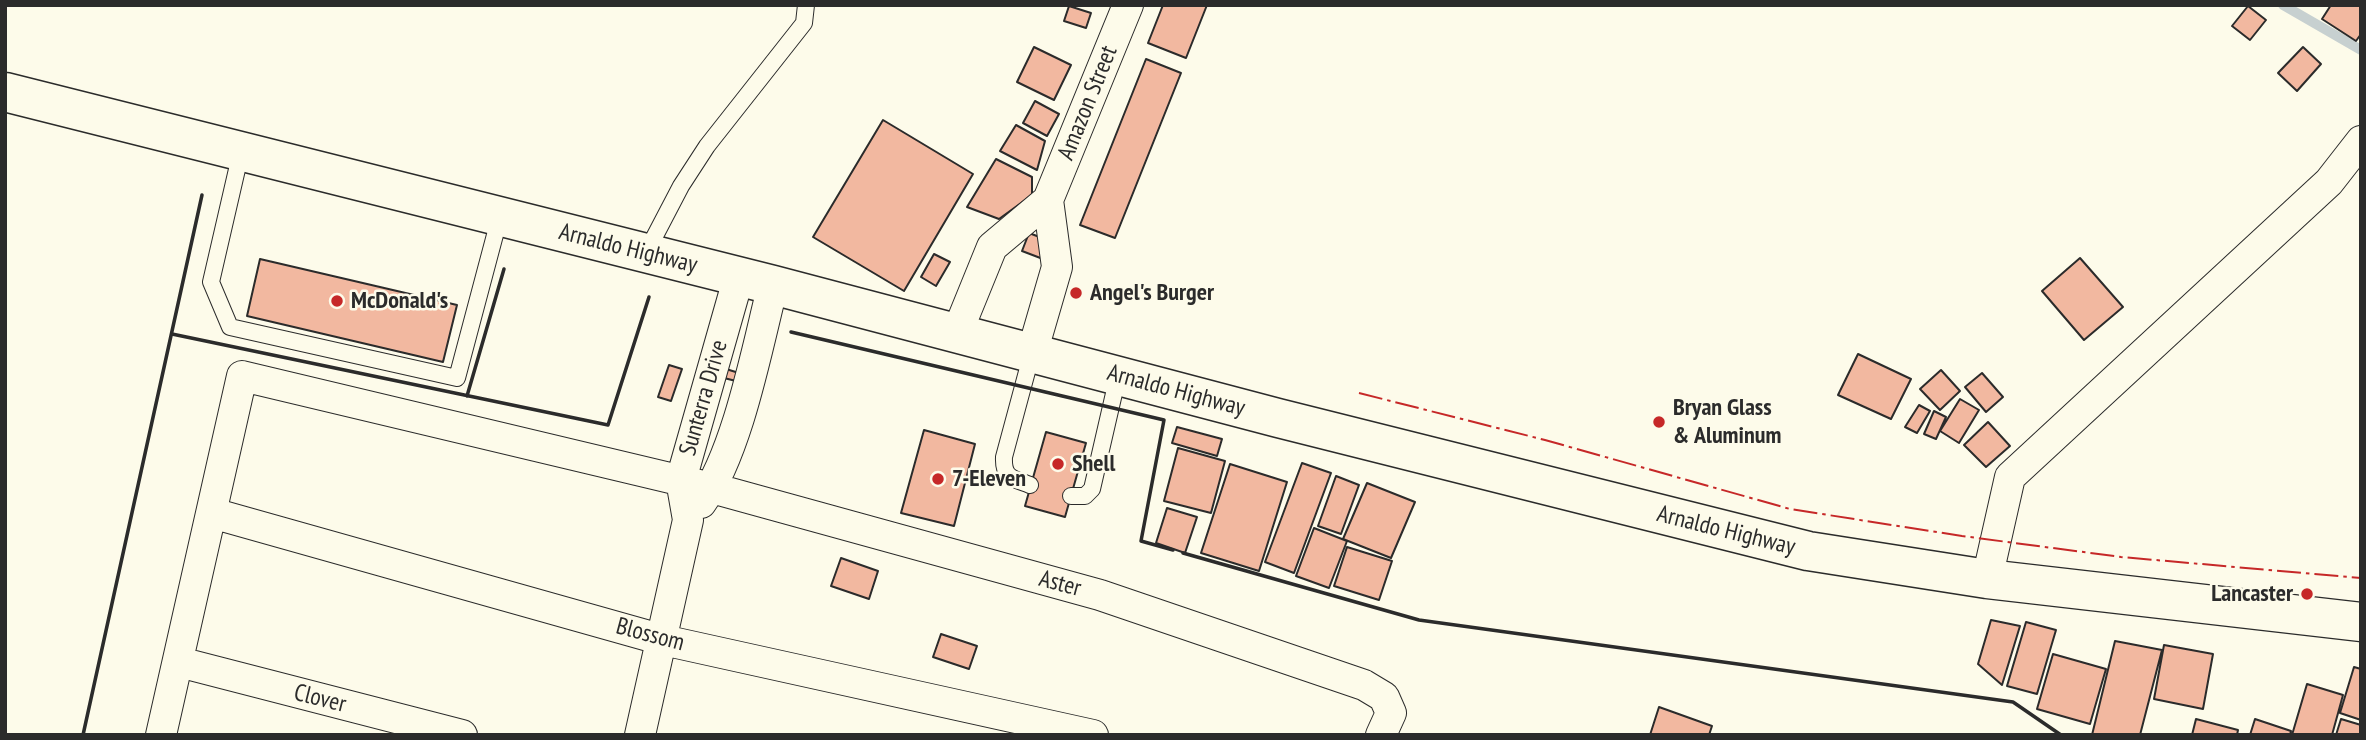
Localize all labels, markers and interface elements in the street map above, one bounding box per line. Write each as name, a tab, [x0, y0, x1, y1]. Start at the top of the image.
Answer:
street label: Amazon Street	[1052, 42, 1124, 164]
street label: Arnaldo Highway	[556, 218, 700, 280]
place label: Angel's Burger	[1090, 279, 1214, 307]
marker: Angel's Burger	[1068, 285, 1084, 301]
place label: McDonald's	[351, 287, 448, 315]
marker: McDonald's	[329, 293, 345, 309]
street label: Sunterra Drive	[674, 337, 734, 459]
street label: Arnaldo Highway	[1104, 359, 1248, 423]
place label: Bryan Glass & Aluminum	[1673, 394, 1781, 450]
marker: Bryan Glass & Aluminum	[1651, 414, 1667, 430]
place label: Shell	[1072, 450, 1115, 478]
marker: Shell	[1050, 456, 1066, 472]
place label: 7-Eleven	[952, 465, 1026, 493]
marker: 7-Eleven	[930, 471, 946, 487]
street label: Arnaldo Highway	[1654, 500, 1798, 562]
street label: Aster	[1036, 565, 1084, 603]
place label: Lancaster	[2211, 580, 2293, 608]
marker: Lancaster	[2299, 586, 2315, 602]
street label: Blossom	[613, 612, 687, 658]
street label: Clover	[291, 679, 349, 719]

